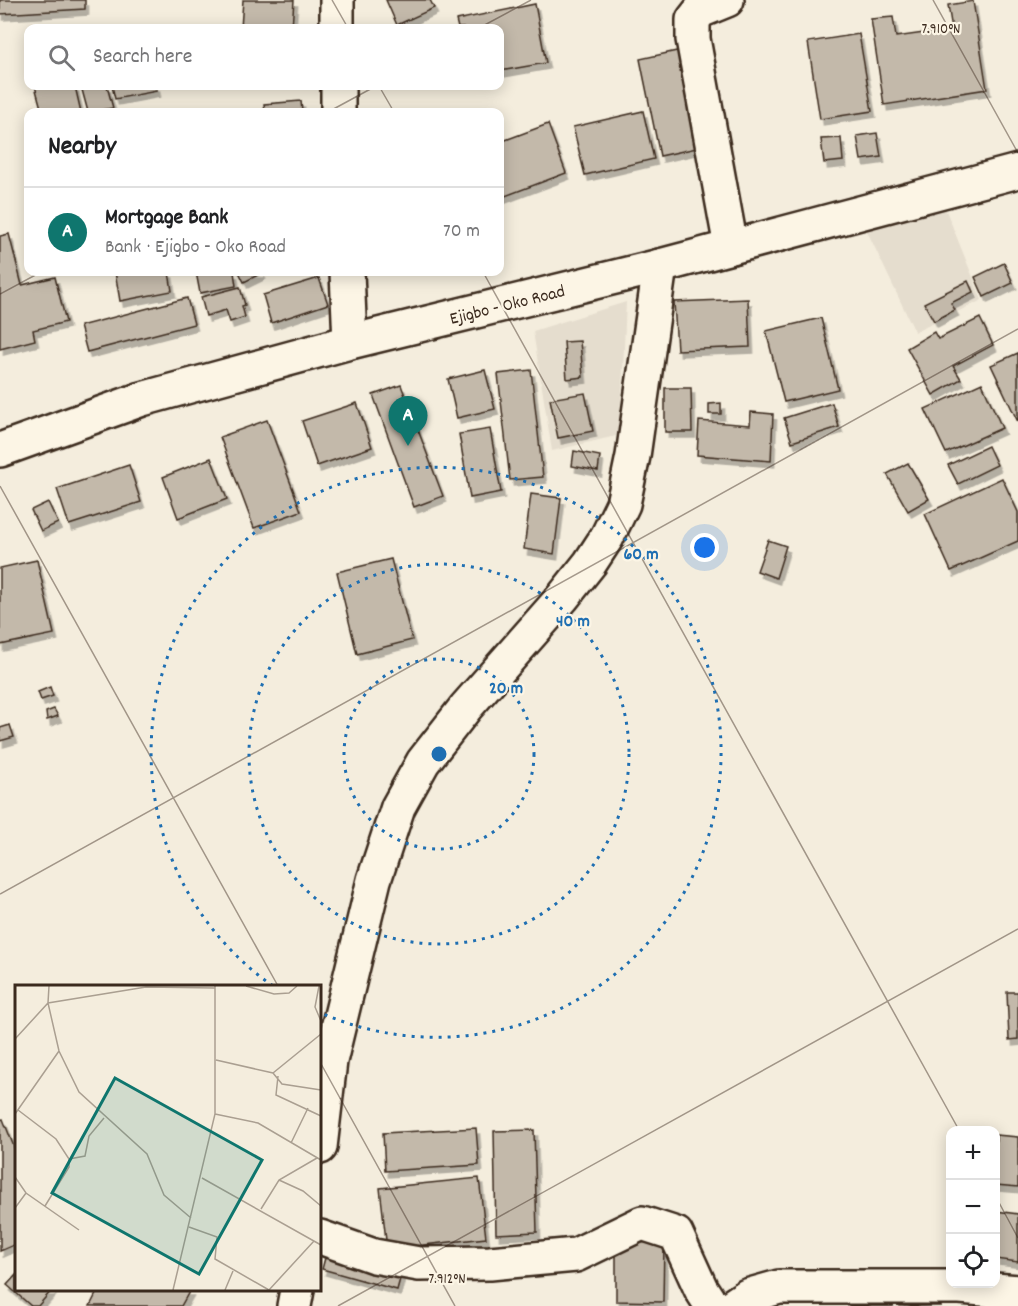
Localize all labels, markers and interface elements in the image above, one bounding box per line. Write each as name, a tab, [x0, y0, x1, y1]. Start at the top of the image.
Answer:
text: 7.910°N	[922, 19, 960, 41]
search box	[24, 24, 504, 90]
icon: search	[45, 41, 78, 74]
text: Search here	[93, 42, 192, 73]
text: Nearby	[48, 129, 116, 166]
text: Mortgage Bank	[105, 203, 228, 234]
text: A	[62, 218, 73, 246]
text: 70 m	[443, 218, 480, 246]
text: Bank · Ejigbo - Oko Road	[105, 234, 286, 262]
street label: Ejigbo - Oko Road	[447, 280, 568, 333]
pin: A	[388, 396, 428, 446]
your location	[690, 533, 719, 562]
text: 60 m	[623, 543, 659, 568]
text: 40 m	[556, 610, 590, 635]
text: 20 m	[489, 677, 523, 702]
centre of rings	[429, 744, 449, 764]
inset map	[15, 985, 321, 1291]
map controls	[946, 1126, 1000, 1288]
button: +	[946, 1126, 1000, 1180]
button: −	[946, 1180, 1000, 1234]
button: locate	[946, 1234, 1000, 1288]
text: 7.912°N	[428, 1269, 466, 1291]

